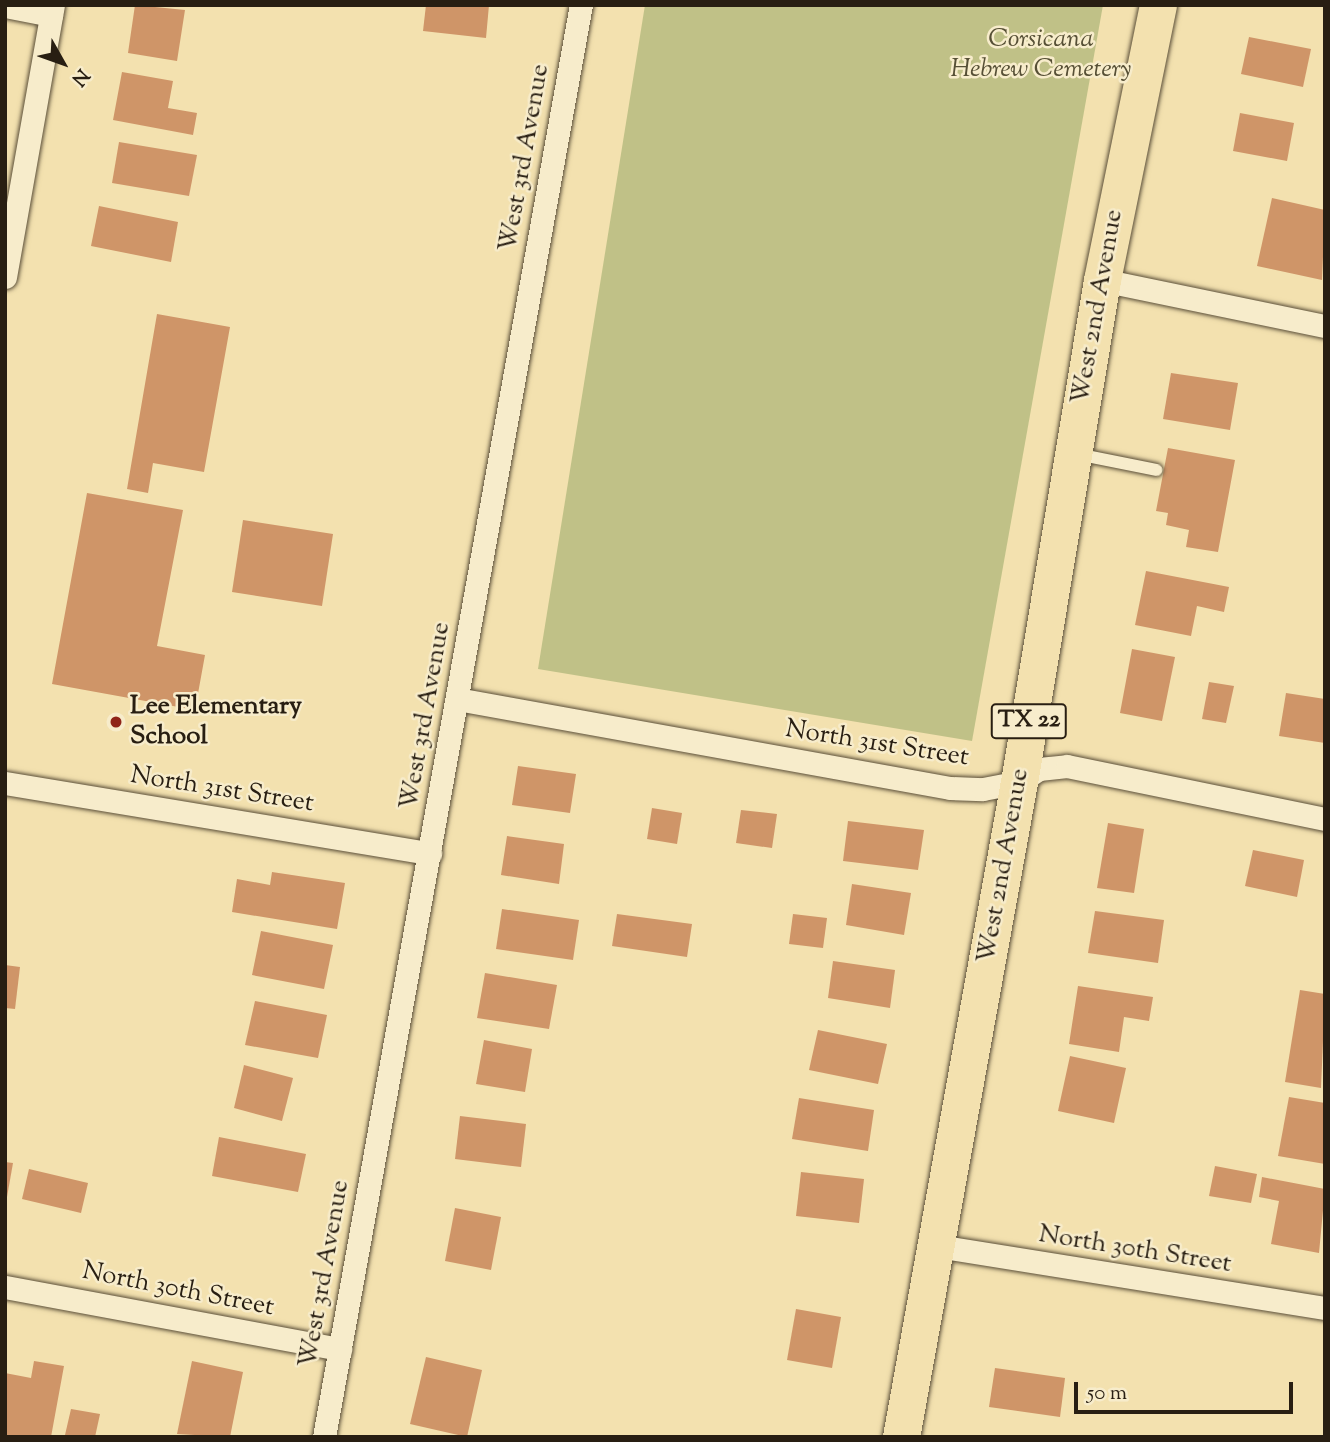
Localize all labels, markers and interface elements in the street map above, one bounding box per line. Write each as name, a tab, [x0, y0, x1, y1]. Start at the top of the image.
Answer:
park label: Corsicana Hebrew Cemetery	[951, 24, 1131, 86]
north arrow	[28, 28, 98, 98]
text: N	[64, 62, 95, 91]
street label: West 3rd Avenue	[493, 62, 557, 254]
street label: West 2nd Avenue	[1065, 207, 1131, 407]
street label: West 3rd Avenue	[394, 620, 458, 812]
place label: Lee Elementary School	[130, 691, 302, 752]
road number: TX 22	[990, 700, 1068, 742]
marker: Lee Elementary School	[108, 714, 124, 730]
street label: North 31st Street	[783, 714, 971, 774]
street label: North 31st Street	[128, 760, 316, 820]
street label: West 2nd Avenue	[971, 766, 1037, 966]
street label: West 3rd Avenue	[293, 1178, 357, 1370]
street label: North 30th Street	[1036, 1219, 1234, 1281]
street label: North 30th Street	[79, 1256, 277, 1324]
scale bar	[1078, 1368, 1297, 1412]
text: 50 m	[1087, 1379, 1127, 1409]

